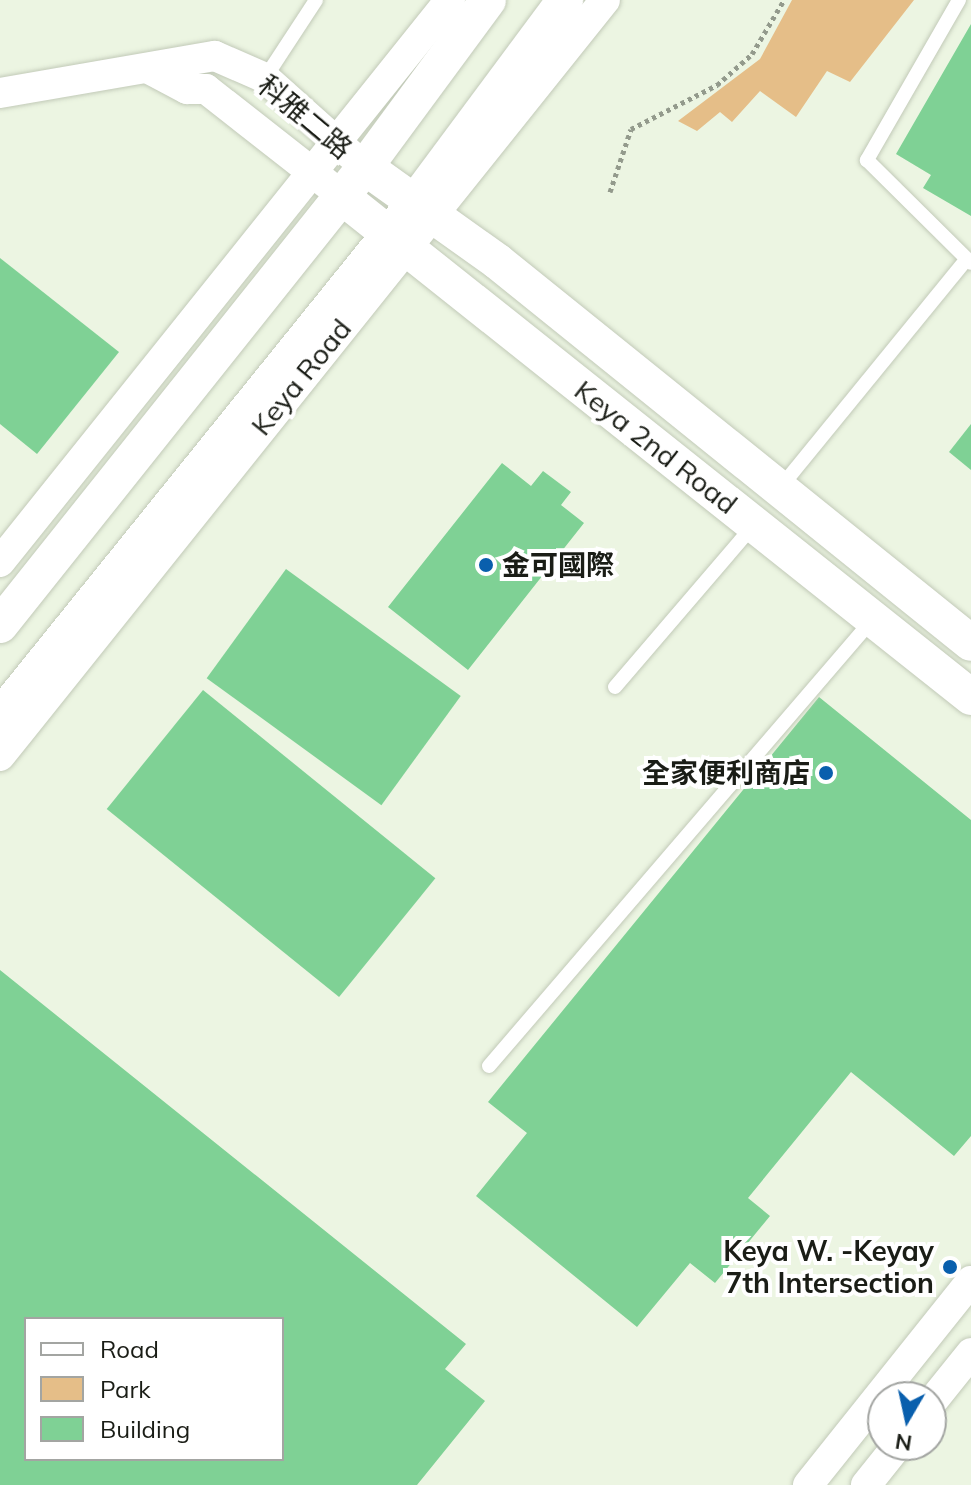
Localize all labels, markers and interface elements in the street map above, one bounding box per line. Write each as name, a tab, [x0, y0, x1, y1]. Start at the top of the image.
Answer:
street label: 科雅二路	[251, 68, 359, 166]
street label: Keya Road	[244, 312, 358, 442]
street label: Keya 2nd Road	[568, 373, 744, 521]
place label: 金可國際	[502, 548, 614, 582]
marker: 金可國際	[477, 556, 495, 574]
place label: 全家便利商店	[642, 756, 810, 790]
marker: 全家便利商店	[817, 764, 835, 782]
place label: Keya W. -Keyay 7th Intersection	[723, 1234, 934, 1300]
marker: Keya W. -Keyay 7th Intersection	[941, 1258, 959, 1276]
legend	[24, 1317, 284, 1461]
text: Road	[100, 1334, 159, 1364]
text: Park	[100, 1374, 151, 1404]
north arrow	[867, 1381, 947, 1461]
text: Building	[100, 1414, 190, 1444]
text: N	[893, 1428, 914, 1458]

